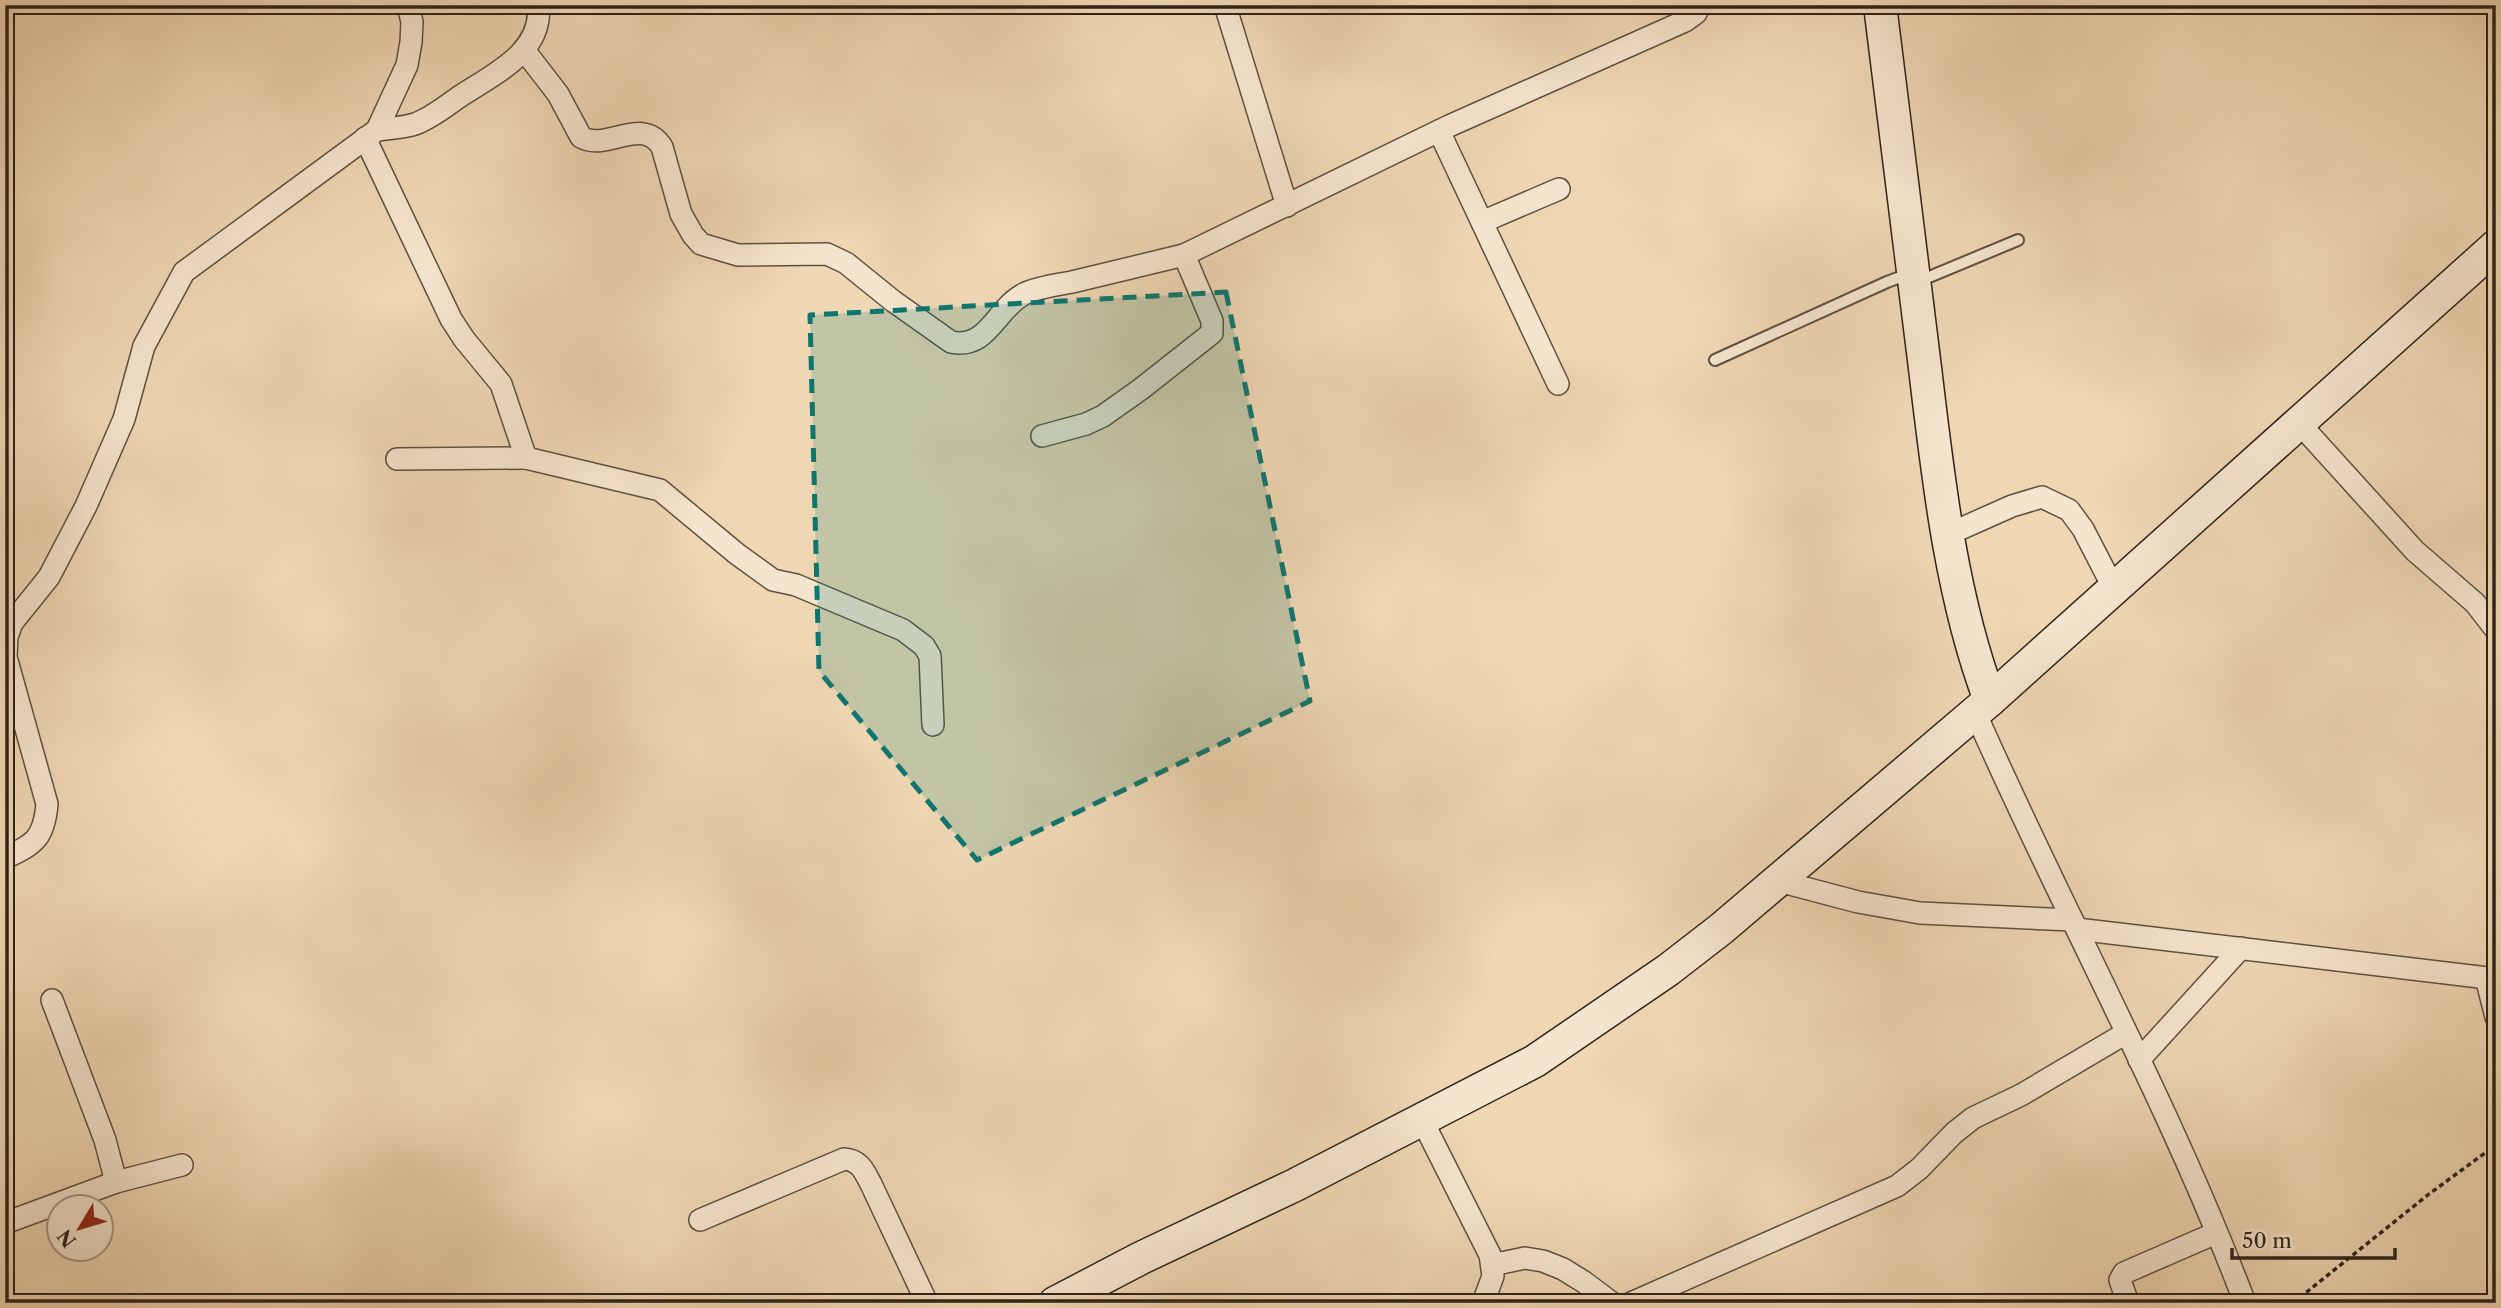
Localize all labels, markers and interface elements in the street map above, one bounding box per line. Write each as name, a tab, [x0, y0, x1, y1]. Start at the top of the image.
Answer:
north arrow	[46, 1192, 116, 1262]
scale bar	[2232, 1217, 2394, 1261]
text: N	[53, 1225, 81, 1252]
text: 50 m	[2242, 1228, 2292, 1253]

